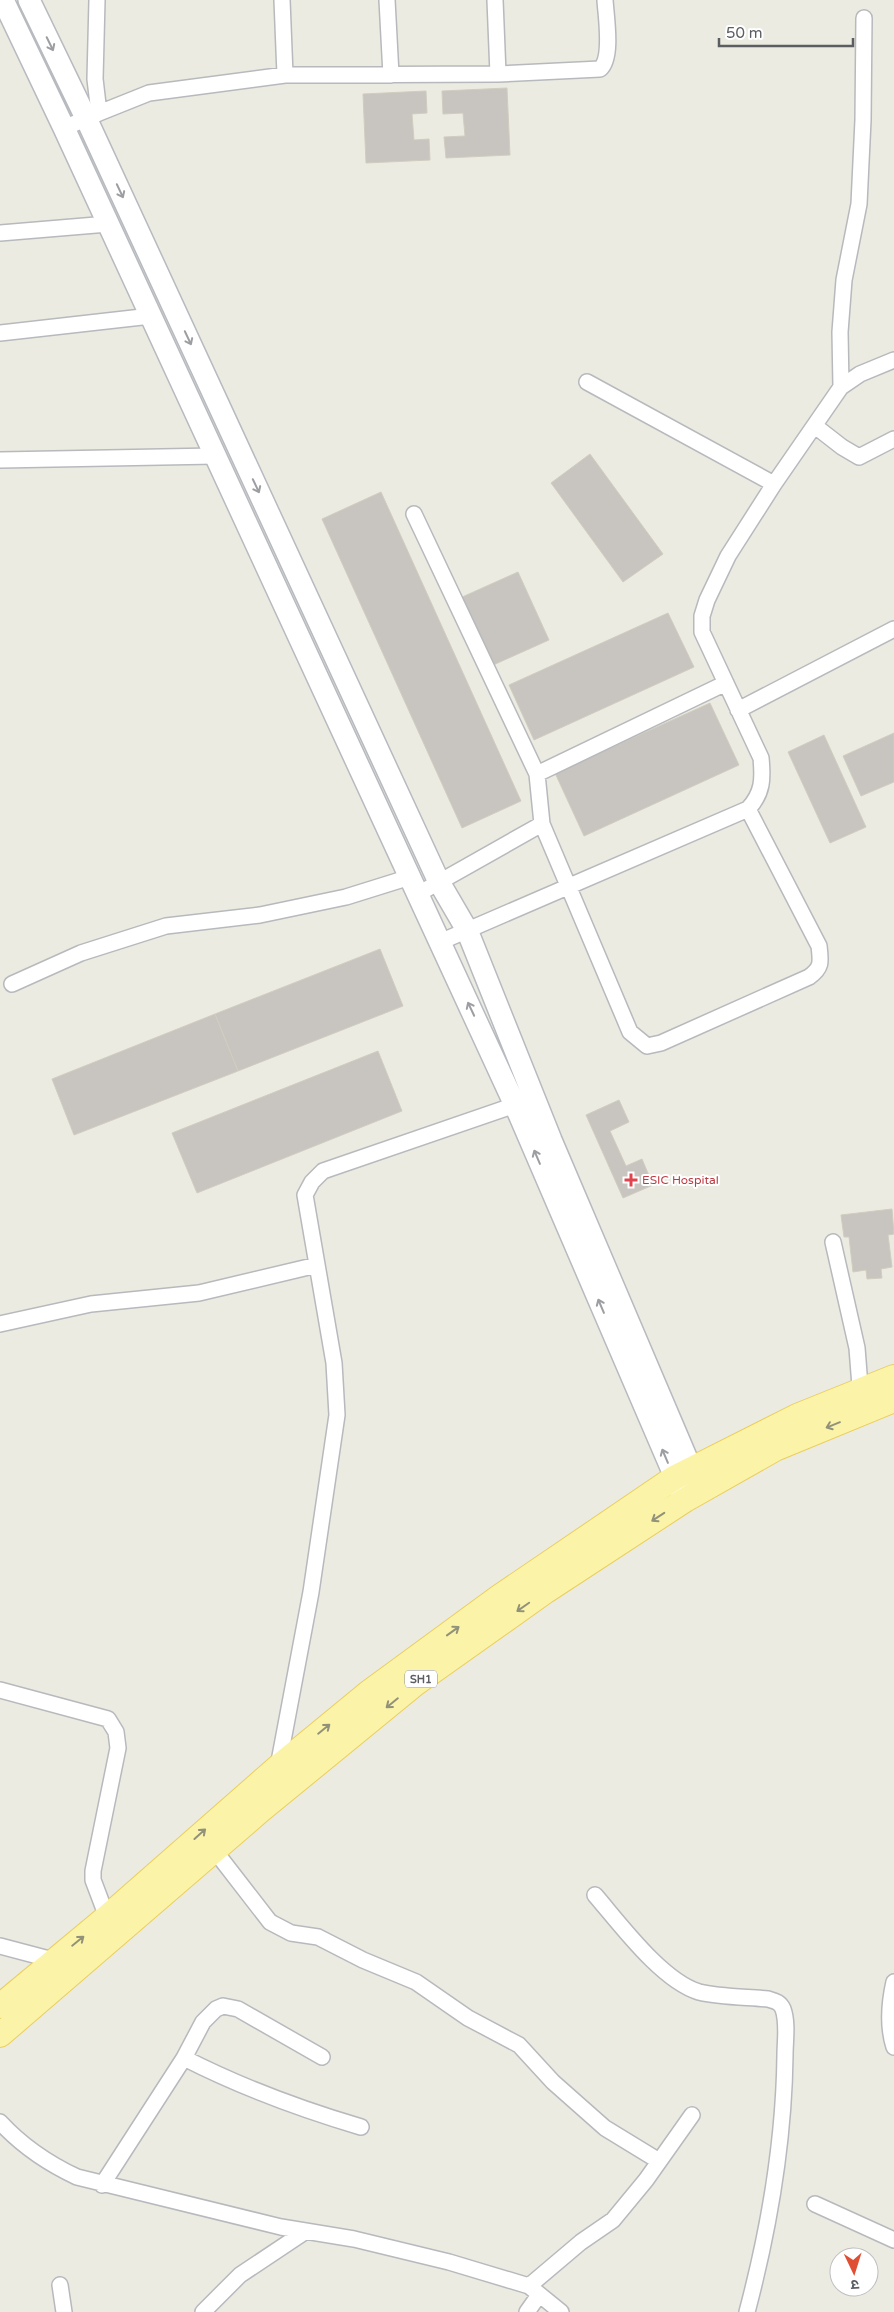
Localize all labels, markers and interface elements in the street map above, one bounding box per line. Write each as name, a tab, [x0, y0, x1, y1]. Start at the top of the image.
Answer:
scale bar	[719, 15, 853, 47]
text: 50 m	[726, 24, 763, 42]
one-way arrow	[46, 36, 56, 51]
one-way arrow	[115, 183, 125, 198]
one-way arrow	[183, 331, 193, 346]
one-way arrow	[251, 478, 261, 493]
one-way arrow	[465, 1002, 475, 1017]
one-way arrow	[532, 1150, 542, 1165]
marker: ESIC Hospital	[624, 1173, 638, 1187]
place label: ESIC Hospital	[642, 1173, 719, 1187]
one-way arrow	[595, 1299, 605, 1314]
one-way arrow	[826, 1421, 841, 1431]
one-way arrow	[659, 1449, 669, 1464]
one-way arrow	[652, 1513, 666, 1523]
one-way arrow	[516, 1602, 530, 1612]
one-way arrow	[446, 1626, 460, 1636]
road number: SH1	[405, 1670, 437, 1688]
one-way arrow	[385, 1697, 398, 1708]
one-way arrow	[317, 1724, 330, 1735]
one-way arrow	[193, 1828, 206, 1840]
one-way arrow	[71, 1936, 84, 1947]
north arrow	[829, 2247, 879, 2297]
text: उ	[849, 2276, 860, 2293]

